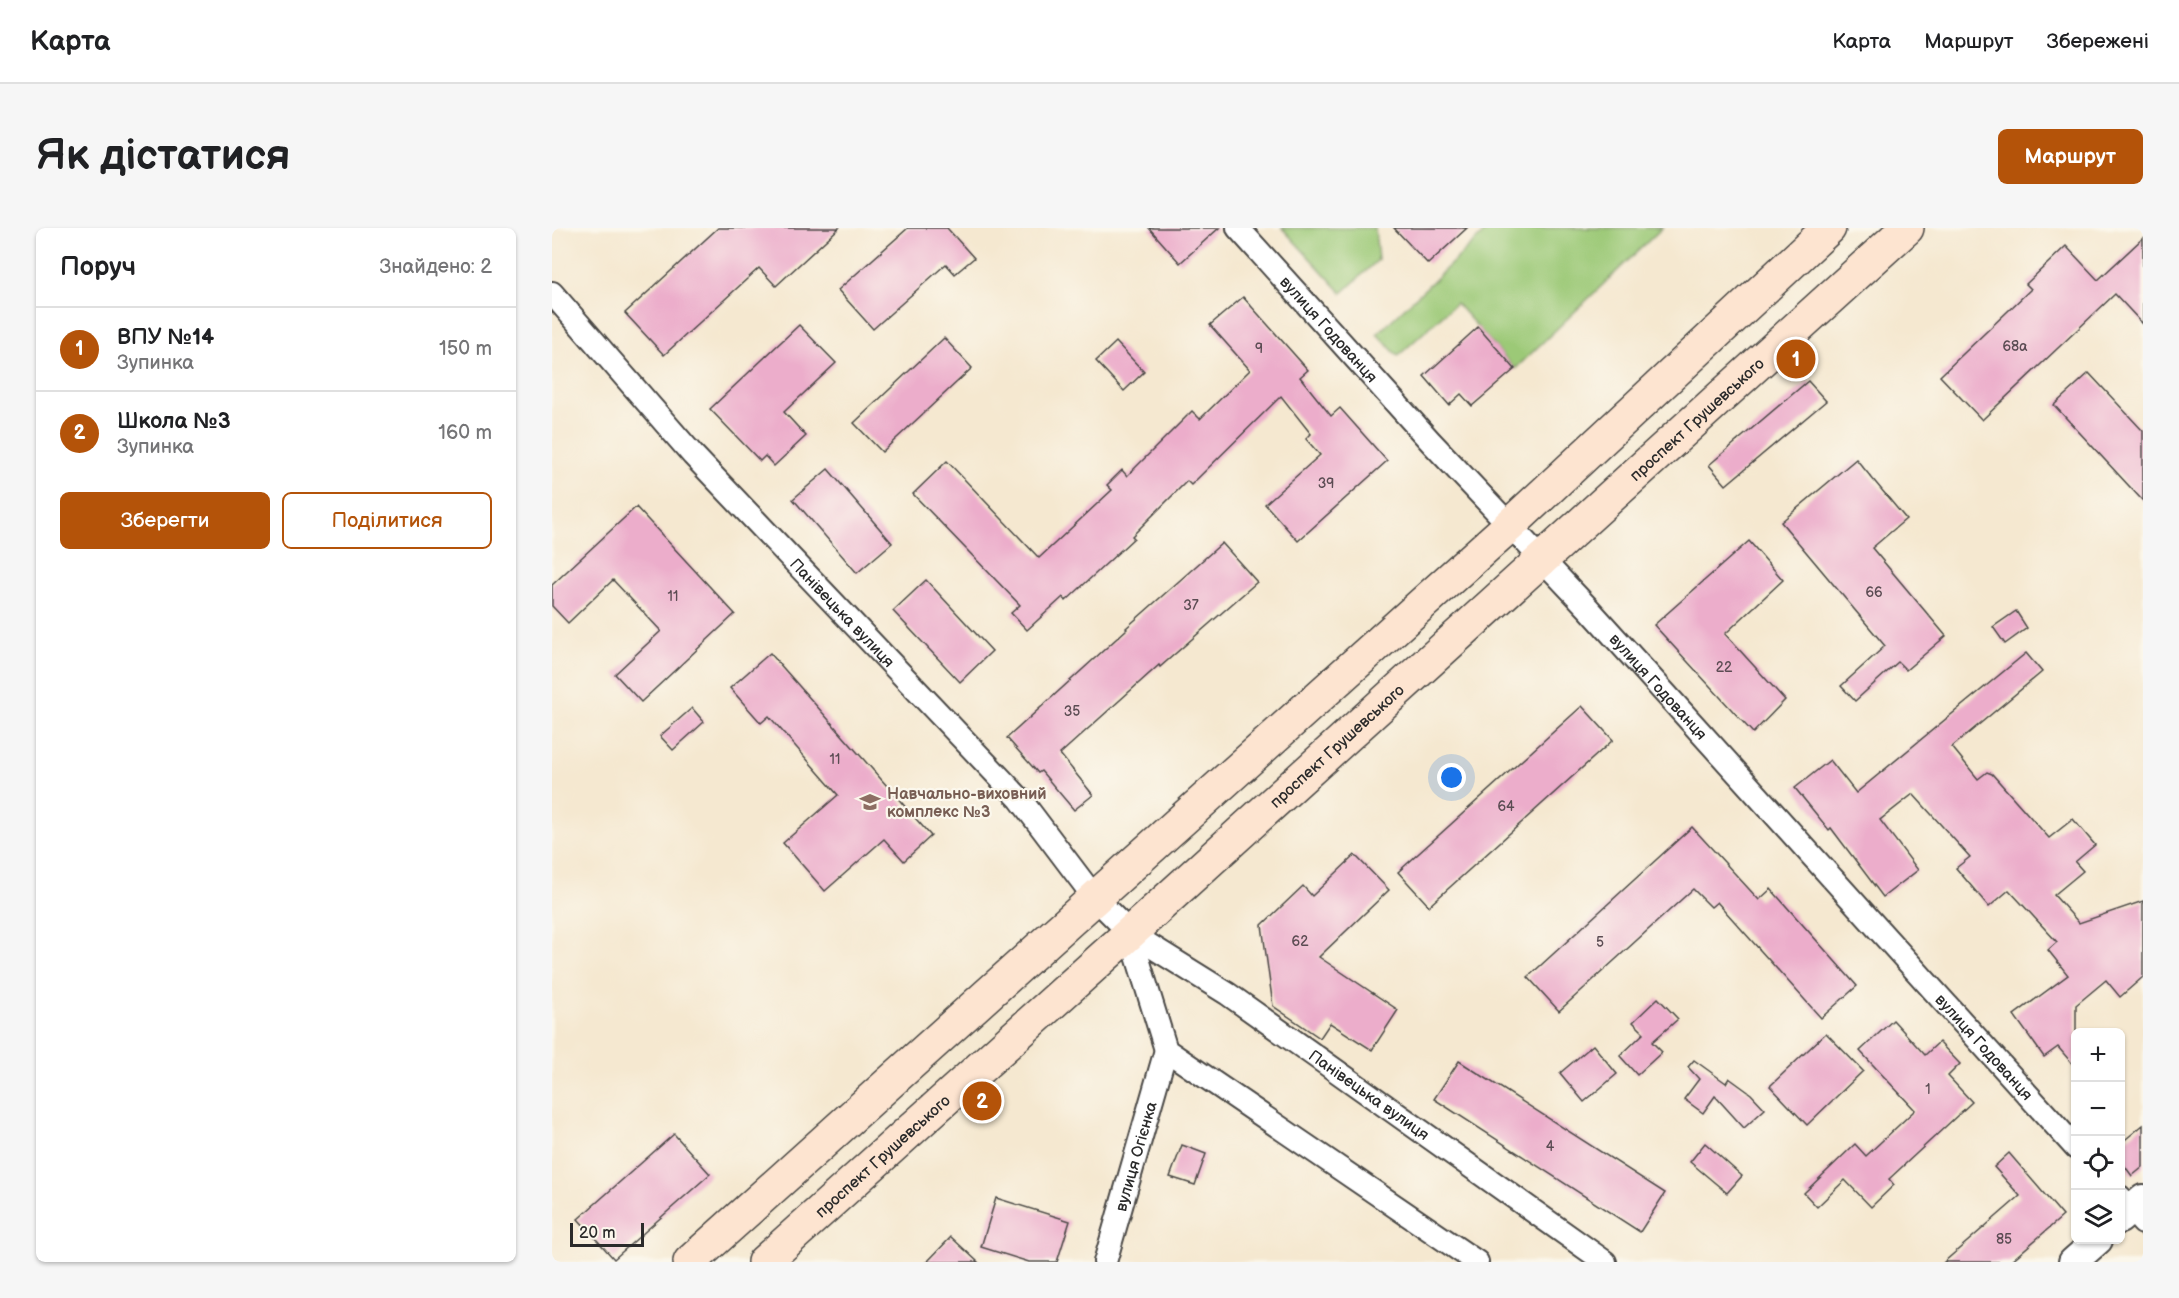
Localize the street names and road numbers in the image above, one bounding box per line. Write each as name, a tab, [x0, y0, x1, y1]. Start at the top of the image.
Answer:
street label: вулиця Годованця	[1275, 273, 1381, 387]
street label: проспект Грушевського	[1626, 354, 1768, 486]
street label: Панівецька вулиця	[785, 555, 898, 672]
street label: вулиця Годованця	[1605, 630, 1710, 744]
street label: проспект Грушевського	[1267, 681, 1409, 812]
street label: вулиця Годованця	[1931, 991, 2036, 1105]
street label: Панівецька вулиця	[1305, 1046, 1432, 1145]
street label: проспект Грушевського	[812, 1091, 954, 1222]
street label: вулиця Огієнка	[1112, 1099, 1162, 1214]

